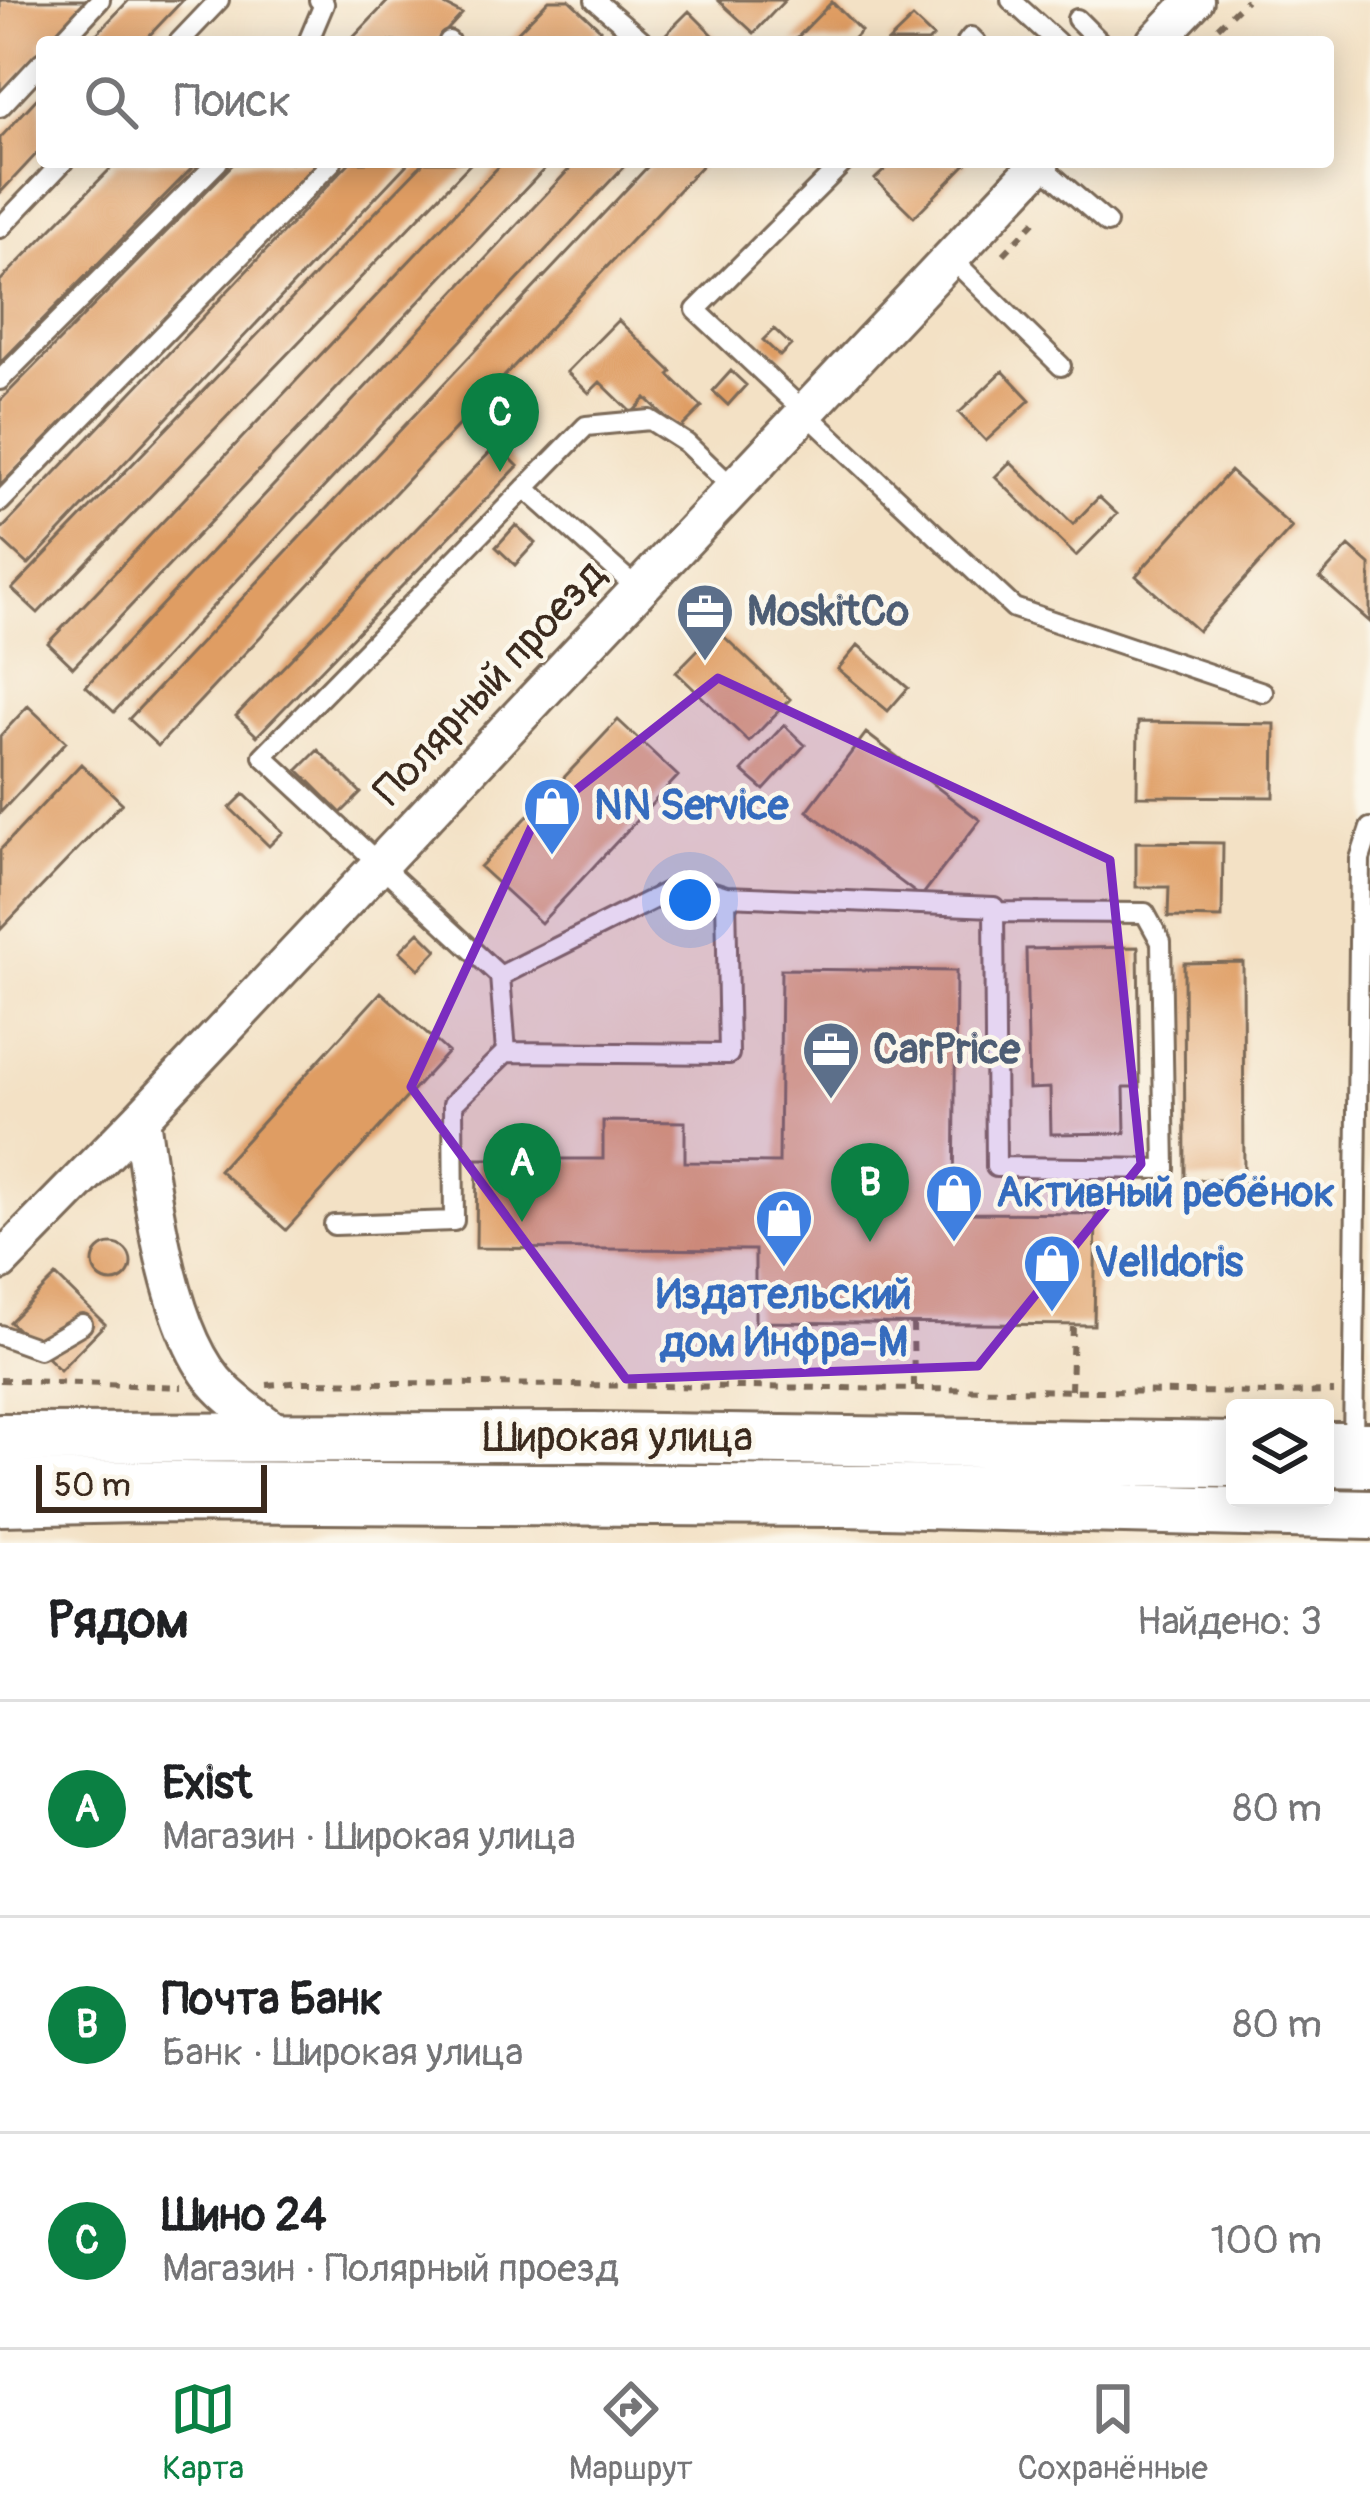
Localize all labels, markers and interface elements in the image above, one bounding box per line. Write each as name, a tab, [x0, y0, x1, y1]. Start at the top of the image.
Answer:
search box	[36, 36, 1334, 168]
icon: search	[78, 69, 144, 135]
text: Поиск	[174, 74, 291, 130]
pin: C	[461, 373, 539, 472]
street label: Полярный проезд	[363, 550, 617, 816]
office icon: MoskitCo	[674, 581, 736, 663]
place label: MoskitCo	[747, 586, 909, 638]
shop icon: NN Service	[521, 775, 583, 857]
place label: NN Service	[594, 780, 790, 832]
your location	[660, 870, 720, 930]
office icon: CarPrice	[800, 1019, 862, 1101]
place label: CarPrice	[873, 1024, 1022, 1076]
pin: A	[483, 1123, 561, 1222]
pin: B	[831, 1143, 909, 1242]
shop icon: Активный ребёнок	[923, 1162, 985, 1244]
place label: Активный ребёнок	[996, 1167, 1335, 1219]
shop icon: Издательский дом Инфра-М	[753, 1187, 815, 1269]
shop icon: Velldoris	[1021, 1232, 1083, 1314]
place label: Velldoris	[1094, 1237, 1244, 1289]
place label: Издательский дом Инфра-М	[656, 1269, 912, 1369]
map controls	[1226, 1399, 1334, 1507]
button: layers	[1226, 1399, 1334, 1507]
street label: Широкая улица	[483, 1412, 753, 1464]
scale bar	[36, 1459, 267, 1512]
text: 50 m	[54, 1465, 131, 1506]
text: Рядом	[48, 1589, 189, 1653]
text: Найдено: 3	[1137, 1597, 1322, 1646]
text: Exist	[162, 1756, 252, 1812]
text: A	[74, 1784, 100, 1833]
text: 80 m	[1233, 1784, 1322, 1833]
text: Магазин · Широкая улица	[162, 1812, 576, 1861]
text: Почта Банк	[162, 1972, 383, 2028]
text: B	[76, 2000, 98, 2049]
text: 80 m	[1233, 2000, 1322, 2049]
text: Банк · Широкая улица	[162, 2028, 523, 2077]
text: Шино 24	[162, 2188, 326, 2244]
text: C	[75, 2216, 99, 2265]
text: 100 m	[1210, 2216, 1322, 2265]
text: Магазин · Полярный проезд	[162, 2244, 619, 2293]
tab: Карта	[162, 2376, 244, 2489]
tab: Маршрут	[569, 2376, 693, 2489]
tab: Сохранённые	[1017, 2376, 1208, 2489]

